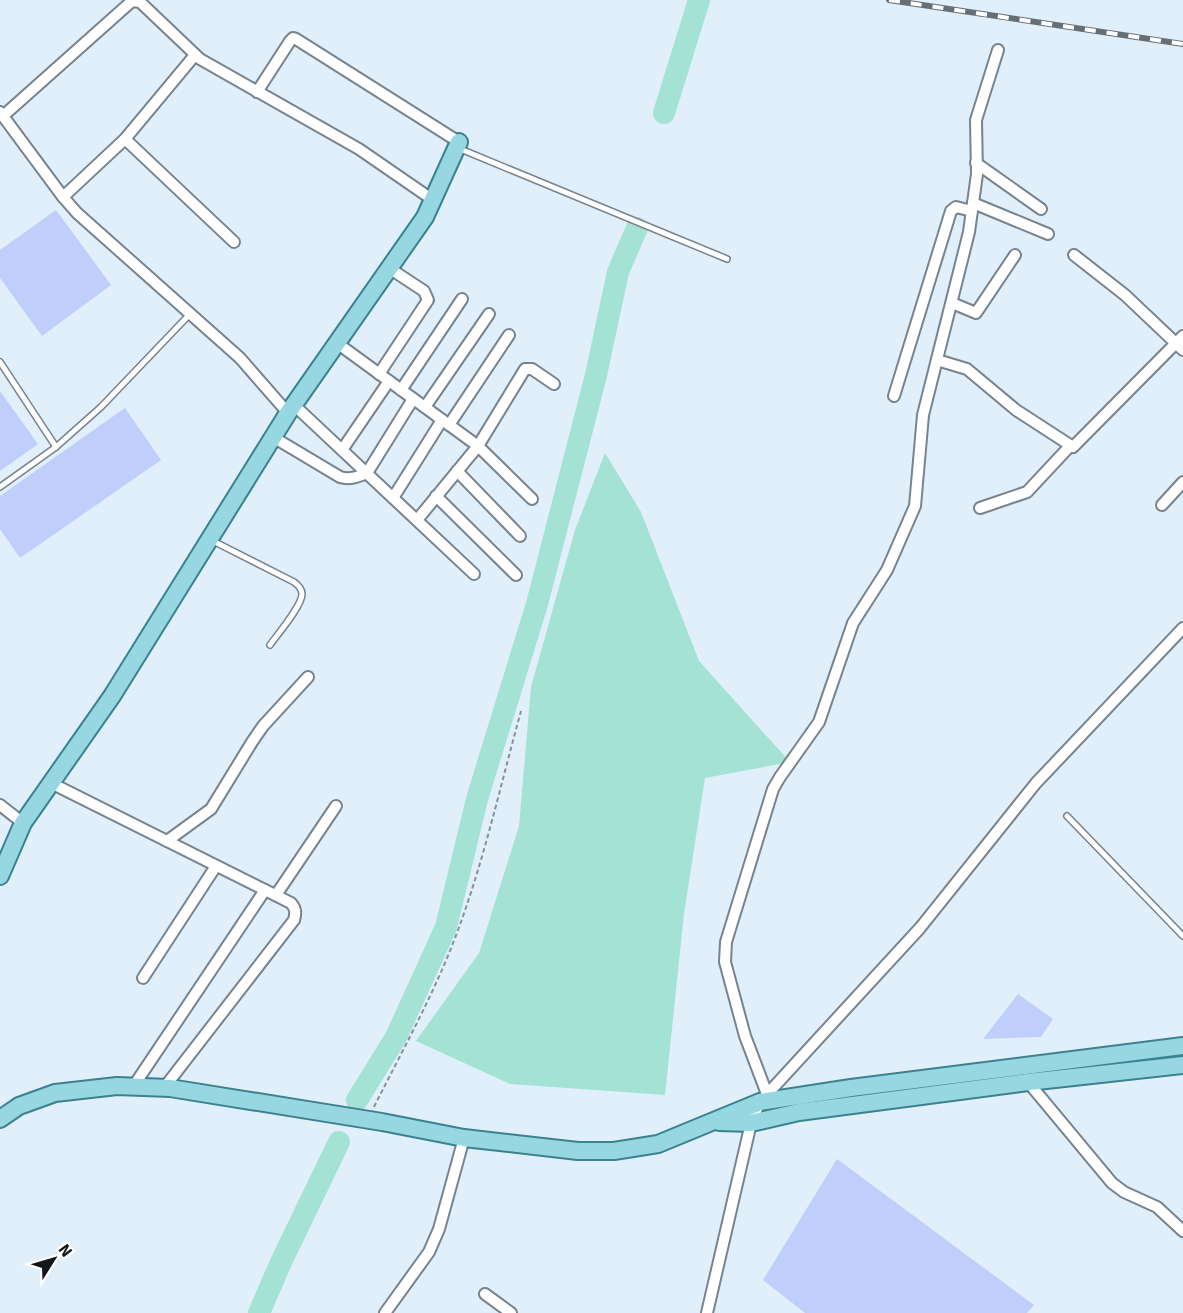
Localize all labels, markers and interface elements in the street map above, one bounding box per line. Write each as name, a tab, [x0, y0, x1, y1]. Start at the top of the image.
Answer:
north arrow	[24, 1229, 84, 1289]
text: N	[54, 1240, 77, 1261]

